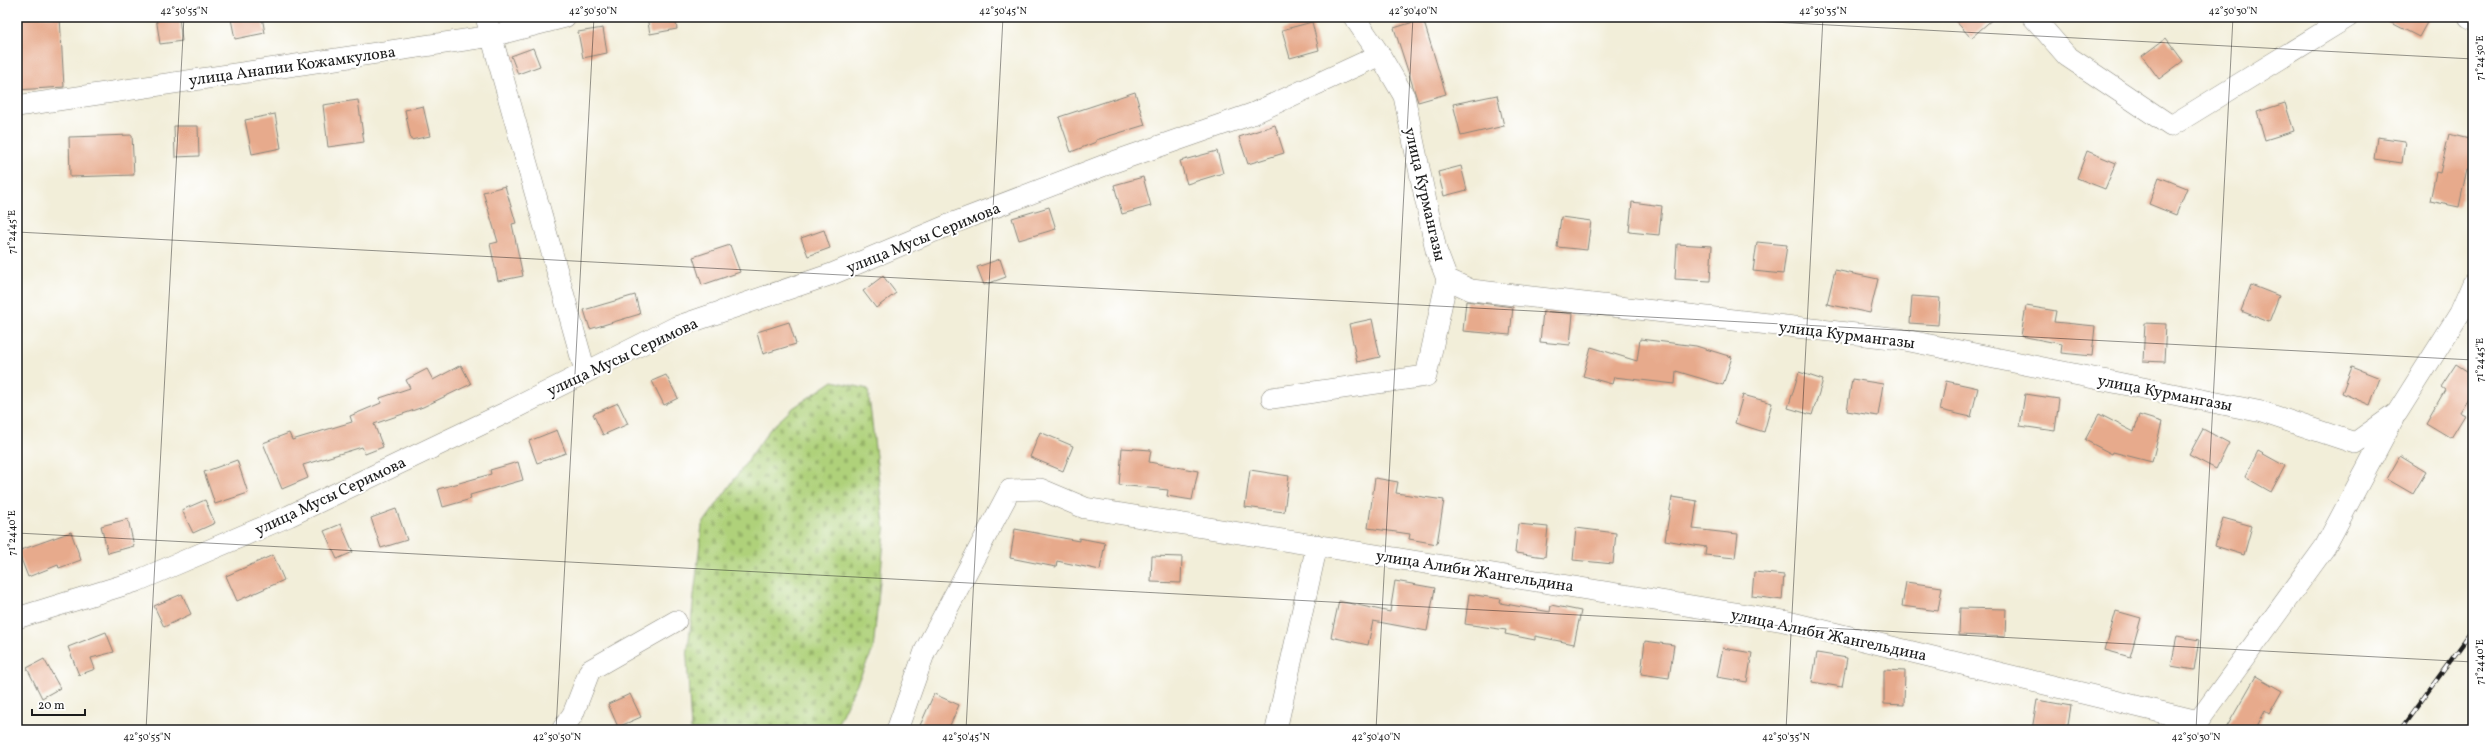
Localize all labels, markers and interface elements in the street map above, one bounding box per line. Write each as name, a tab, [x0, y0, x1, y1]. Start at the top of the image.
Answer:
text: 42°50'55"N	[160, 4, 208, 18]
text: 42°50'50"N	[569, 4, 618, 18]
text: 42°50'45"N	[979, 4, 1027, 18]
text: 42°50'40"N	[1389, 4, 1438, 18]
text: 42°50'35"N	[1799, 4, 1848, 18]
text: 42°50'30"N	[2209, 4, 2258, 18]
text: 71°24'50"E	[2473, 36, 2487, 80]
street label: улица Анапии Кожамкулова	[187, 42, 397, 92]
street label: улица Курмангазы	[1398, 125, 1450, 264]
street label: улица Мусы Серимова	[843, 198, 1004, 280]
text: 71°24'45"E	[5, 210, 19, 254]
street label: улица Мусы Серимова	[544, 313, 702, 403]
street label: улица Курмангазы	[1777, 317, 1916, 355]
text: 71°24'45"E	[2473, 338, 2487, 382]
street label: улица Курмангазы	[2095, 370, 2234, 418]
street label: улица Мусы Серимова	[252, 452, 410, 542]
text: 71°24'40"E	[5, 510, 19, 556]
street label: улица Алиби Жангельдина	[1374, 545, 1575, 598]
street label: улица Алиби Жангельдина	[1729, 604, 1929, 668]
text: 71°24'40"E	[2473, 639, 2487, 685]
scale bar	[32, 691, 85, 717]
text: 20 m	[38, 698, 65, 714]
text: 42°50'55"N	[123, 730, 171, 744]
text: 42°50'50"N	[533, 730, 582, 744]
text: 42°50'45"N	[942, 730, 990, 744]
text: 42°50'40"N	[1352, 730, 1401, 744]
text: 42°50'35"N	[1762, 730, 1811, 744]
text: 42°50'30"N	[2172, 730, 2221, 744]

